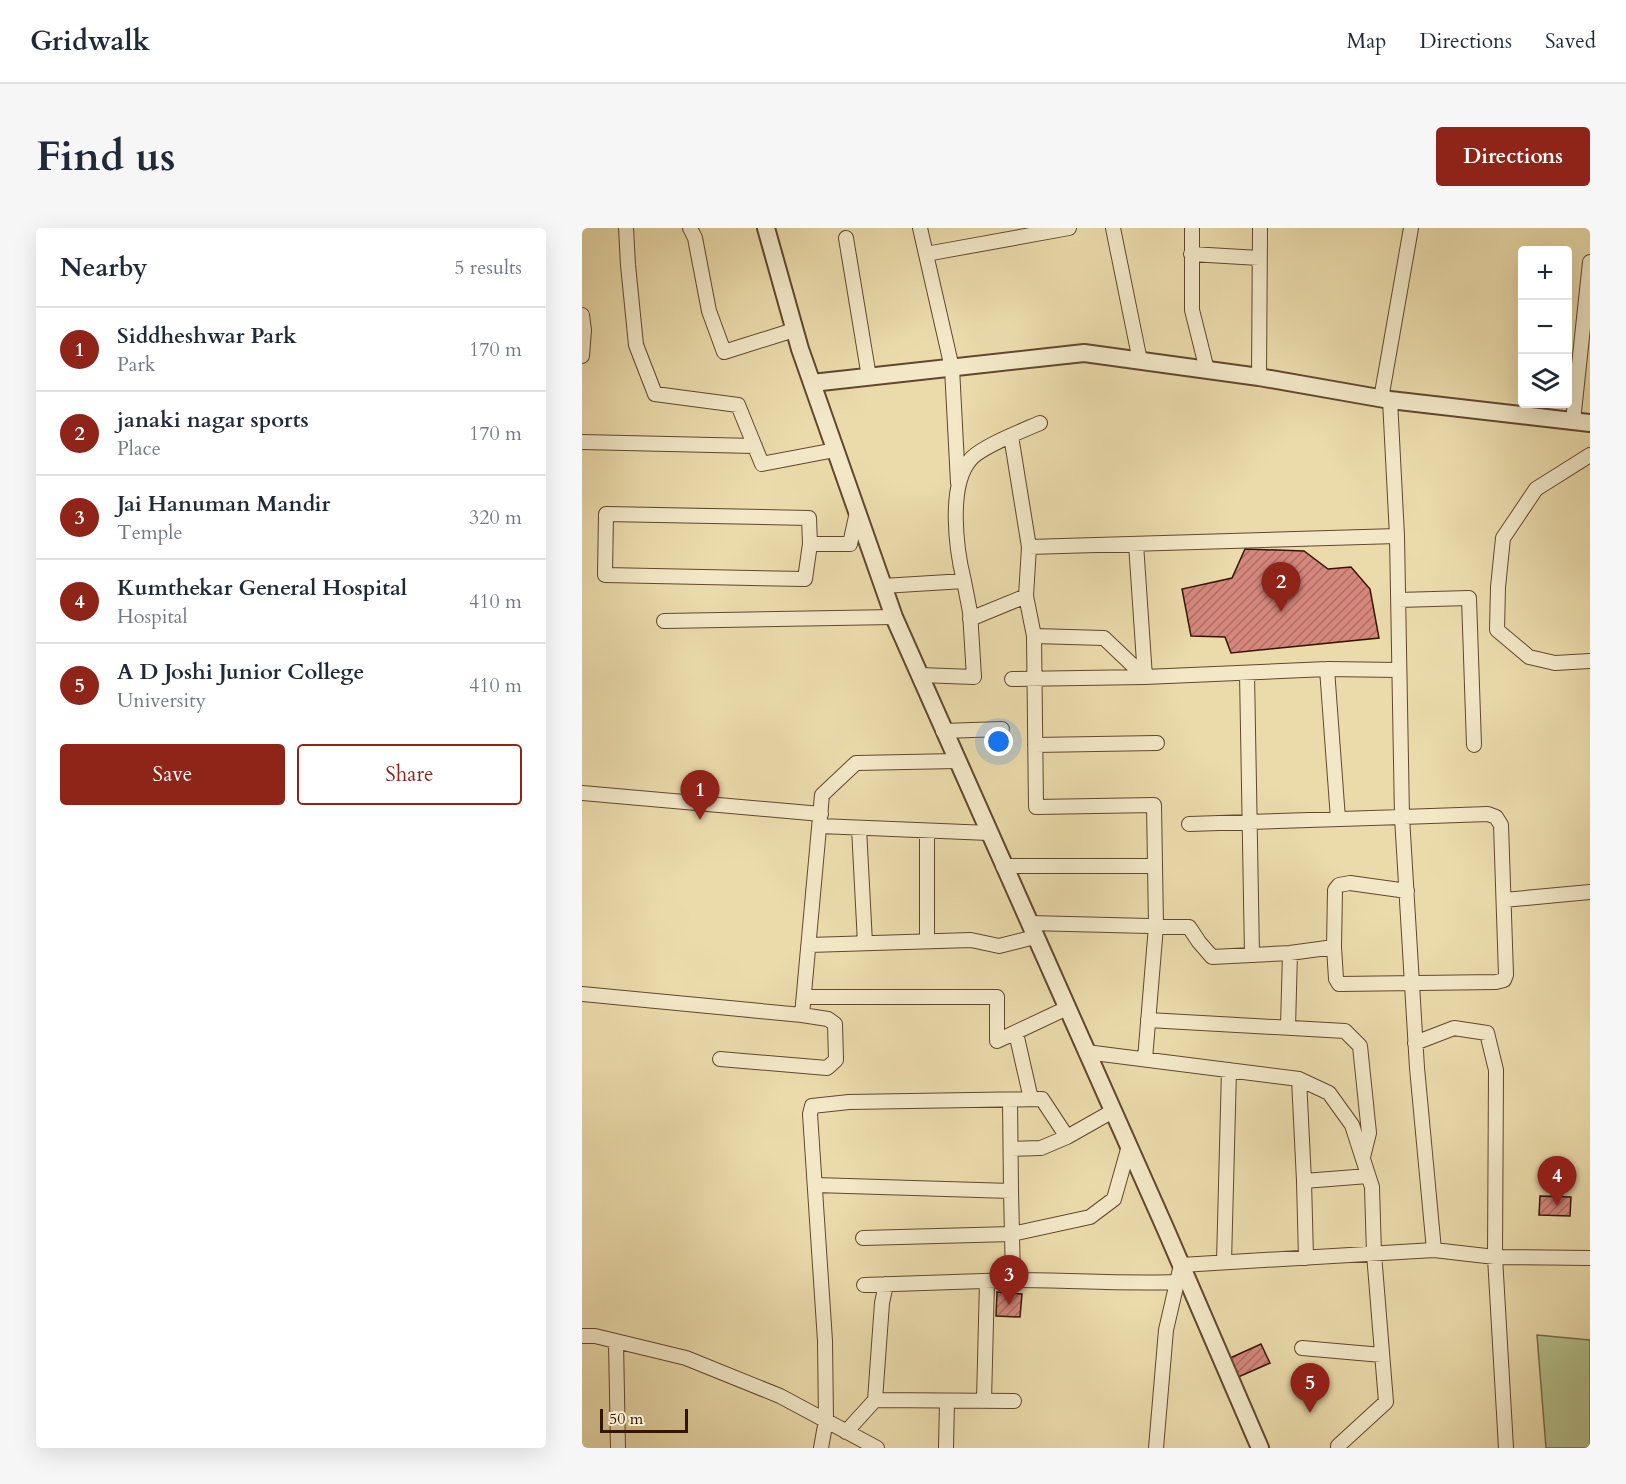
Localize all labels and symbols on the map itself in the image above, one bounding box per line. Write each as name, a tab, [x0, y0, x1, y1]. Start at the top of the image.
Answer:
pin: 2	[1262, 562, 1300, 612]
your location	[984, 727, 1013, 756]
pin: 1	[680, 770, 720, 820]
pin: 4	[1538, 1156, 1576, 1206]
pin: 3	[990, 1256, 1028, 1305]
pin: 5	[1290, 1364, 1330, 1413]
scale bar	[600, 1406, 688, 1434]

